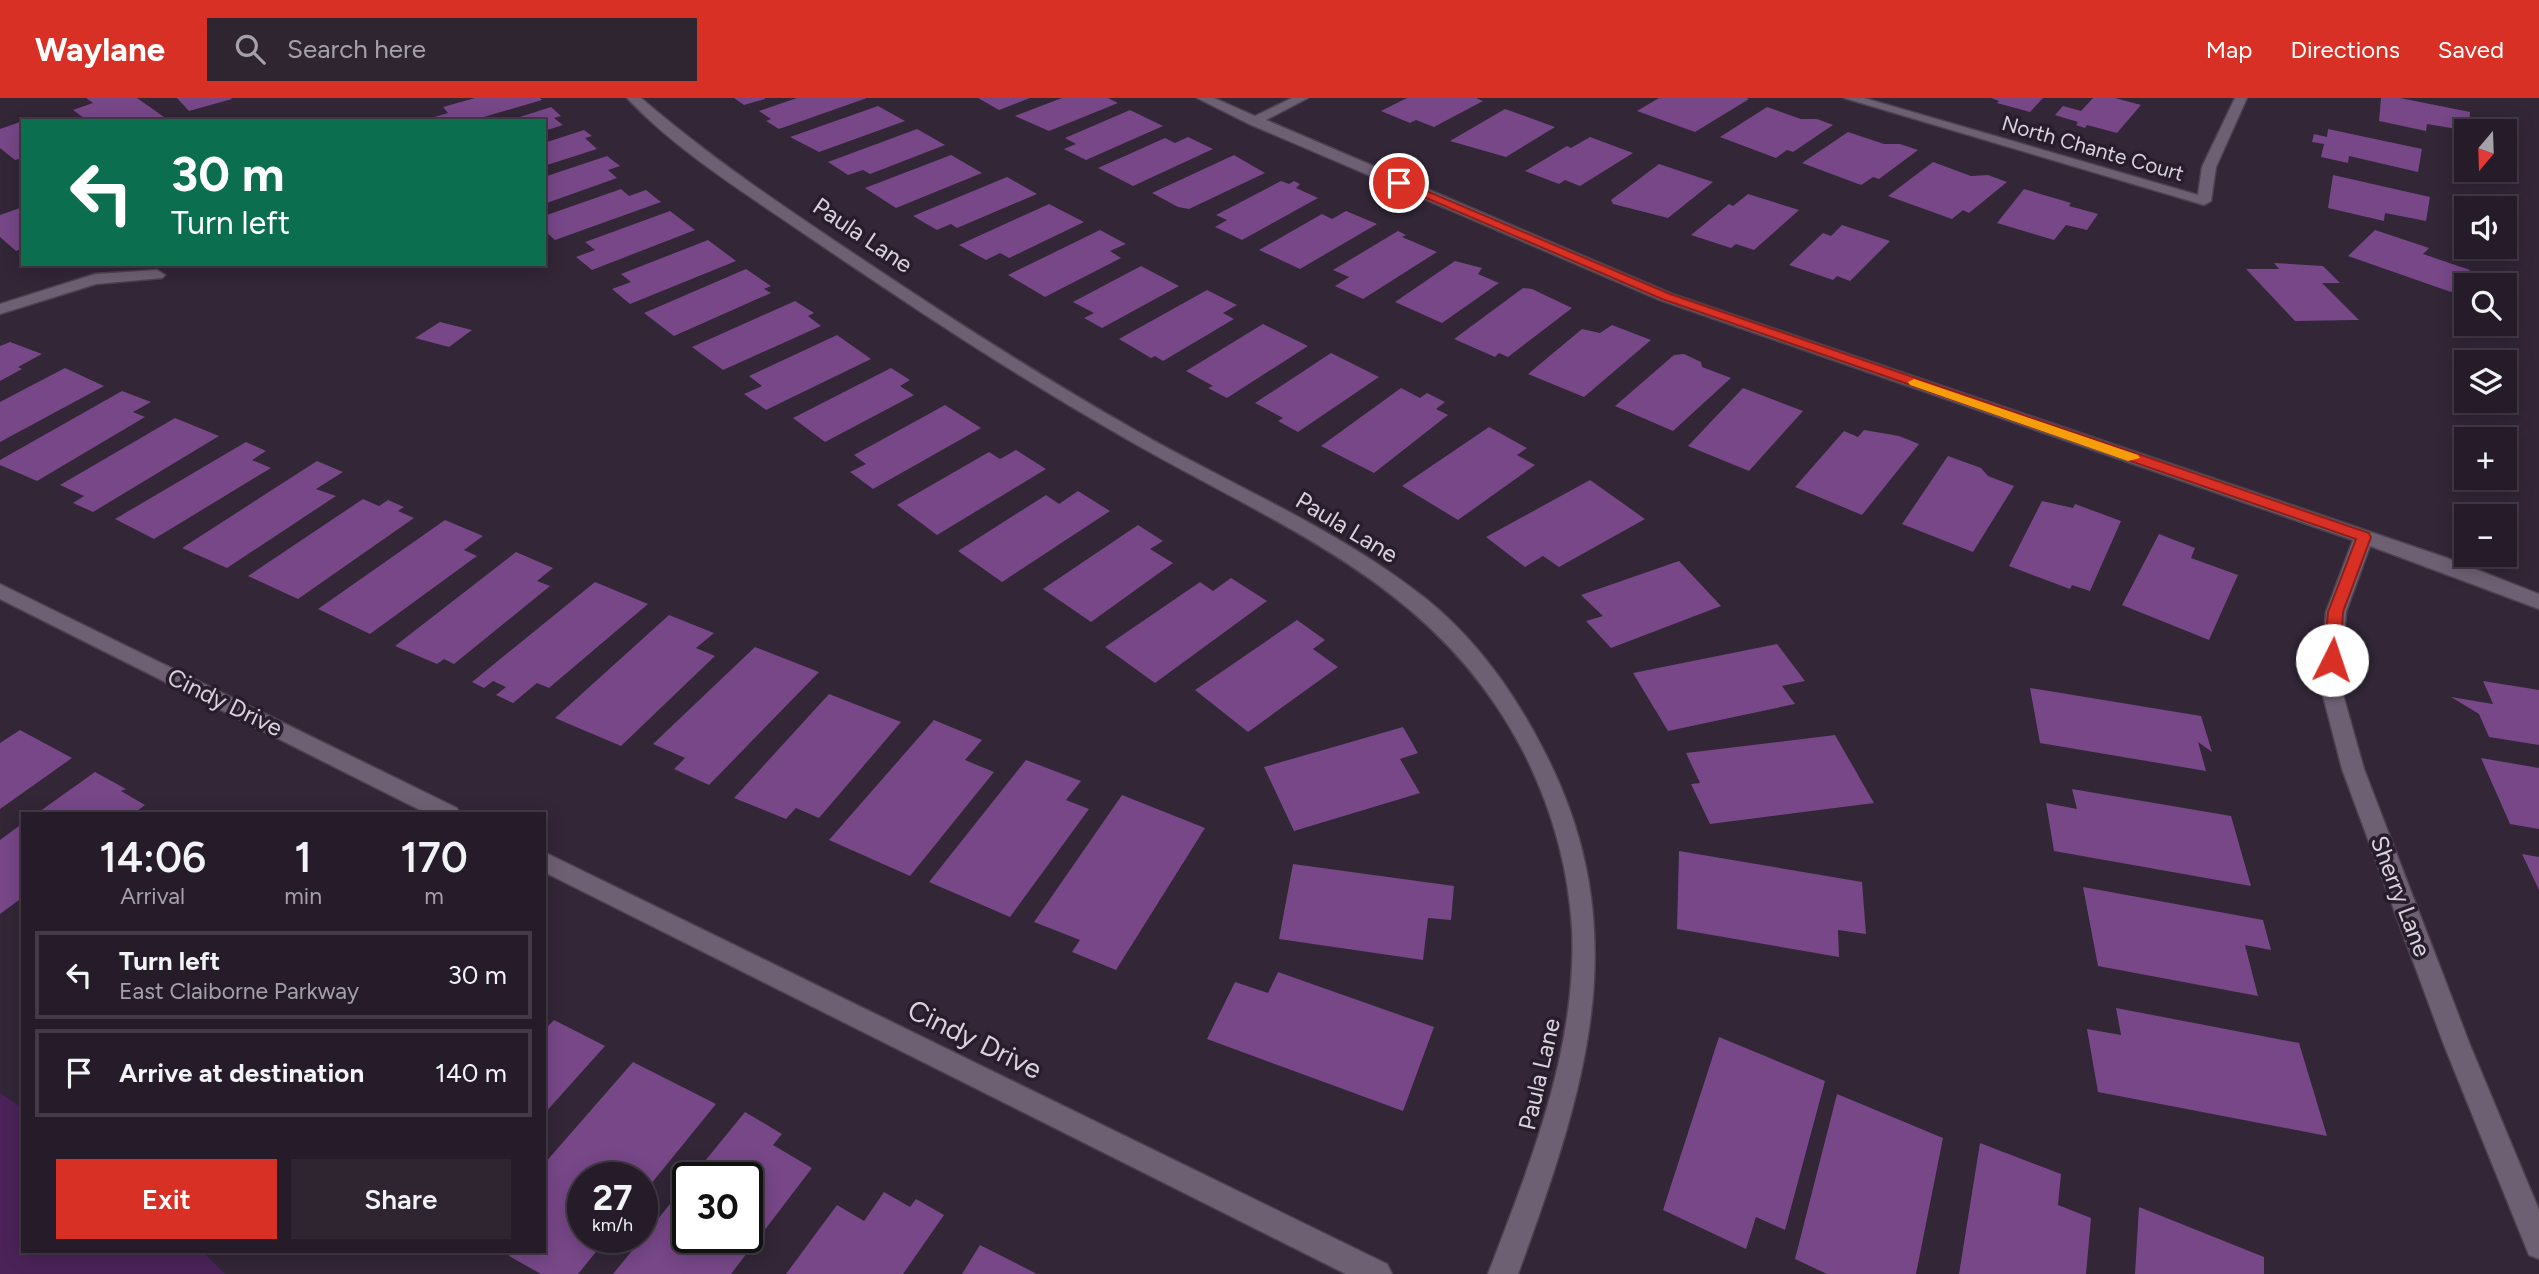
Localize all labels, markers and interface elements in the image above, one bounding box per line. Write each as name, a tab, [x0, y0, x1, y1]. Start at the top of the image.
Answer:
search box	[207, 18, 697, 81]
text: Waylane	[35, 30, 165, 69]
icon: search	[231, 30, 269, 68]
text: Search here	[287, 33, 426, 65]
text: Map	[2206, 35, 2252, 64]
text: Directions	[2290, 35, 2400, 64]
text: Saved	[2438, 35, 2504, 64]
street label: North Chante Court	[1999, 110, 2187, 186]
north arrow	[2454, 119, 2516, 182]
map controls	[2454, 119, 2517, 567]
text: 30 m	[171, 144, 284, 203]
icon: left	[56, 147, 147, 238]
pin	[1369, 153, 1429, 213]
icon: arrive	[1380, 164, 1418, 202]
street label: Paula Lane	[808, 191, 918, 279]
button: sound	[2454, 196, 2517, 259]
text: Turn left	[171, 204, 290, 242]
button: search	[2454, 273, 2517, 336]
button: layers	[2454, 350, 2517, 413]
button: +	[2454, 427, 2517, 490]
street label: Paula Lane	[1291, 485, 1403, 569]
button: −	[2454, 504, 2517, 567]
position arrow	[2295, 623, 2369, 697]
street label: Cindy Drive	[163, 662, 287, 742]
street label: Sherry Lane	[2365, 831, 2437, 961]
text: 14:06	[99, 832, 206, 883]
text: 1	[294, 832, 312, 883]
text: 170	[400, 832, 468, 883]
text: Arrival	[120, 882, 185, 910]
text: min	[284, 882, 322, 910]
text: m	[424, 882, 444, 910]
text: Turn left	[119, 945, 220, 977]
icon: left	[60, 956, 98, 994]
text: 30 m	[448, 959, 507, 991]
text: East Claiborne Parkway	[119, 977, 359, 1005]
street label: Cindy Drive	[902, 992, 1048, 1086]
street label: Paula Lane	[1512, 1015, 1566, 1133]
icon: arrive	[60, 1054, 98, 1092]
text: Arrive at destination	[119, 1057, 364, 1089]
text: 140 m	[435, 1057, 507, 1089]
button: Exit	[56, 1159, 277, 1239]
button: Share	[291, 1159, 511, 1239]
speed limit sign: 30	[672, 1162, 763, 1253]
text: 27	[593, 1177, 632, 1219]
text: km/h	[592, 1214, 633, 1236]

